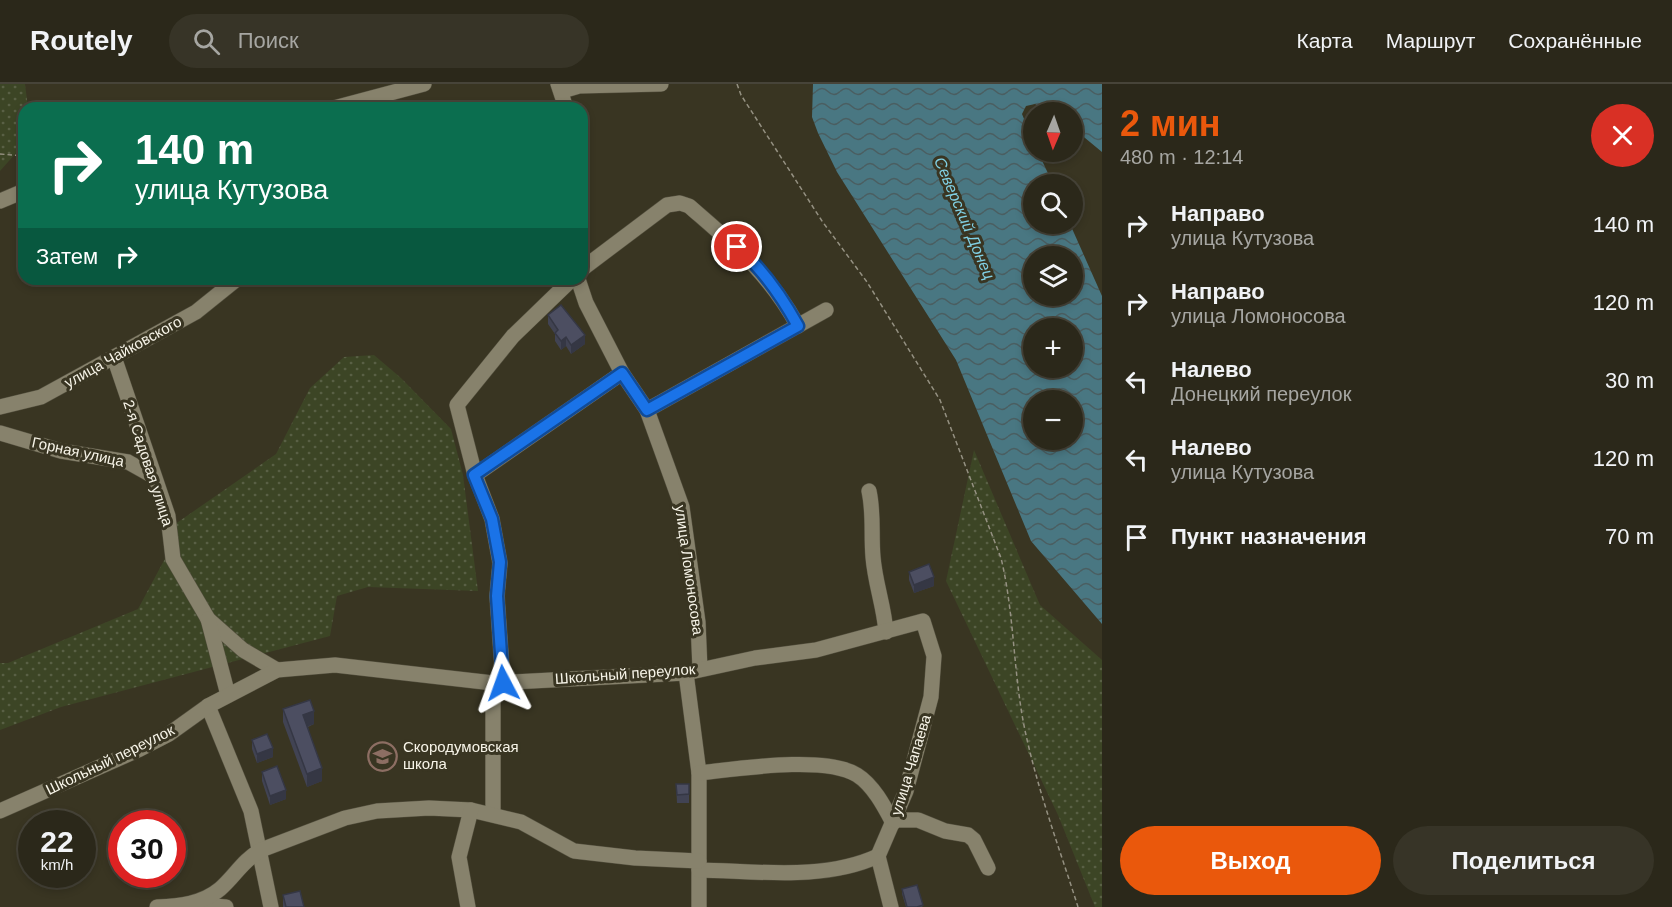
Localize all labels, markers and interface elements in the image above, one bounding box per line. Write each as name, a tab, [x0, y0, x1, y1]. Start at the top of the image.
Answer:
search box	[169, 14, 589, 68]
text: Routely	[30, 25, 133, 56]
icon: search	[190, 25, 223, 58]
text: Поиск	[238, 28, 299, 53]
text: Карта	[1297, 29, 1353, 52]
text: Маршрут	[1386, 29, 1475, 52]
text: Сохранённые	[1508, 29, 1642, 52]
north arrow	[1023, 102, 1083, 162]
map controls	[1023, 102, 1083, 450]
text: 2 мин	[1120, 103, 1221, 144]
button: close	[1591, 104, 1654, 167]
icon: right	[36, 126, 114, 204]
text: 140 m	[135, 126, 254, 173]
text: 480 m · 12:14	[1120, 146, 1243, 168]
water label: Северский Донец	[931, 155, 998, 282]
button: search	[1023, 174, 1083, 234]
text: улица Кутузова	[135, 175, 328, 205]
text: Направо	[1171, 201, 1265, 226]
icon: right	[1120, 209, 1153, 242]
text: 140 m	[1593, 212, 1654, 237]
pin	[711, 221, 762, 272]
text: улица Кутузова	[1171, 227, 1314, 249]
icon: arrive	[720, 230, 753, 263]
icon: right	[110, 240, 143, 273]
text: Затем	[36, 244, 98, 269]
button: layers	[1023, 246, 1083, 306]
text: Направо	[1171, 279, 1265, 304]
icon: right	[1120, 287, 1153, 320]
text: 120 m	[1593, 290, 1654, 315]
text: улица Ломоносова	[1171, 305, 1346, 327]
street label: улица Чайковского	[61, 312, 184, 391]
button: +	[1023, 318, 1083, 378]
text: Налево	[1171, 357, 1252, 382]
icon: left	[1120, 365, 1153, 398]
text: 30 m	[1605, 368, 1654, 393]
text: Донецкий переулок	[1171, 383, 1351, 405]
button: −	[1023, 390, 1083, 450]
street label: 2-я Садовая улица	[120, 398, 177, 529]
street label: Горная улица	[30, 433, 126, 470]
text: Налево	[1171, 435, 1252, 460]
icon: left	[1120, 443, 1153, 476]
text: 120 m	[1593, 446, 1654, 471]
text: улица Кутузова	[1171, 461, 1314, 483]
street label: улица Ломоносова	[672, 504, 707, 637]
icon: arrive	[1120, 521, 1153, 554]
text: Пункт назначения	[1171, 524, 1367, 549]
text: 70 m	[1605, 524, 1654, 549]
position arrow	[471, 651, 535, 715]
street label: Школьный переулок	[554, 660, 696, 687]
street label: улица Чапаева	[887, 712, 934, 817]
street label: Школьный переулок	[43, 721, 177, 798]
place label: Скородумовская школа	[403, 738, 519, 772]
school or university icon: Скородумовская школа	[366, 740, 398, 772]
speed limit sign: 30	[108, 810, 186, 888]
text: 22	[40, 825, 74, 858]
button: Выход	[1120, 826, 1381, 895]
button: Поделиться	[1393, 826, 1654, 895]
text: km/h	[41, 856, 73, 873]

